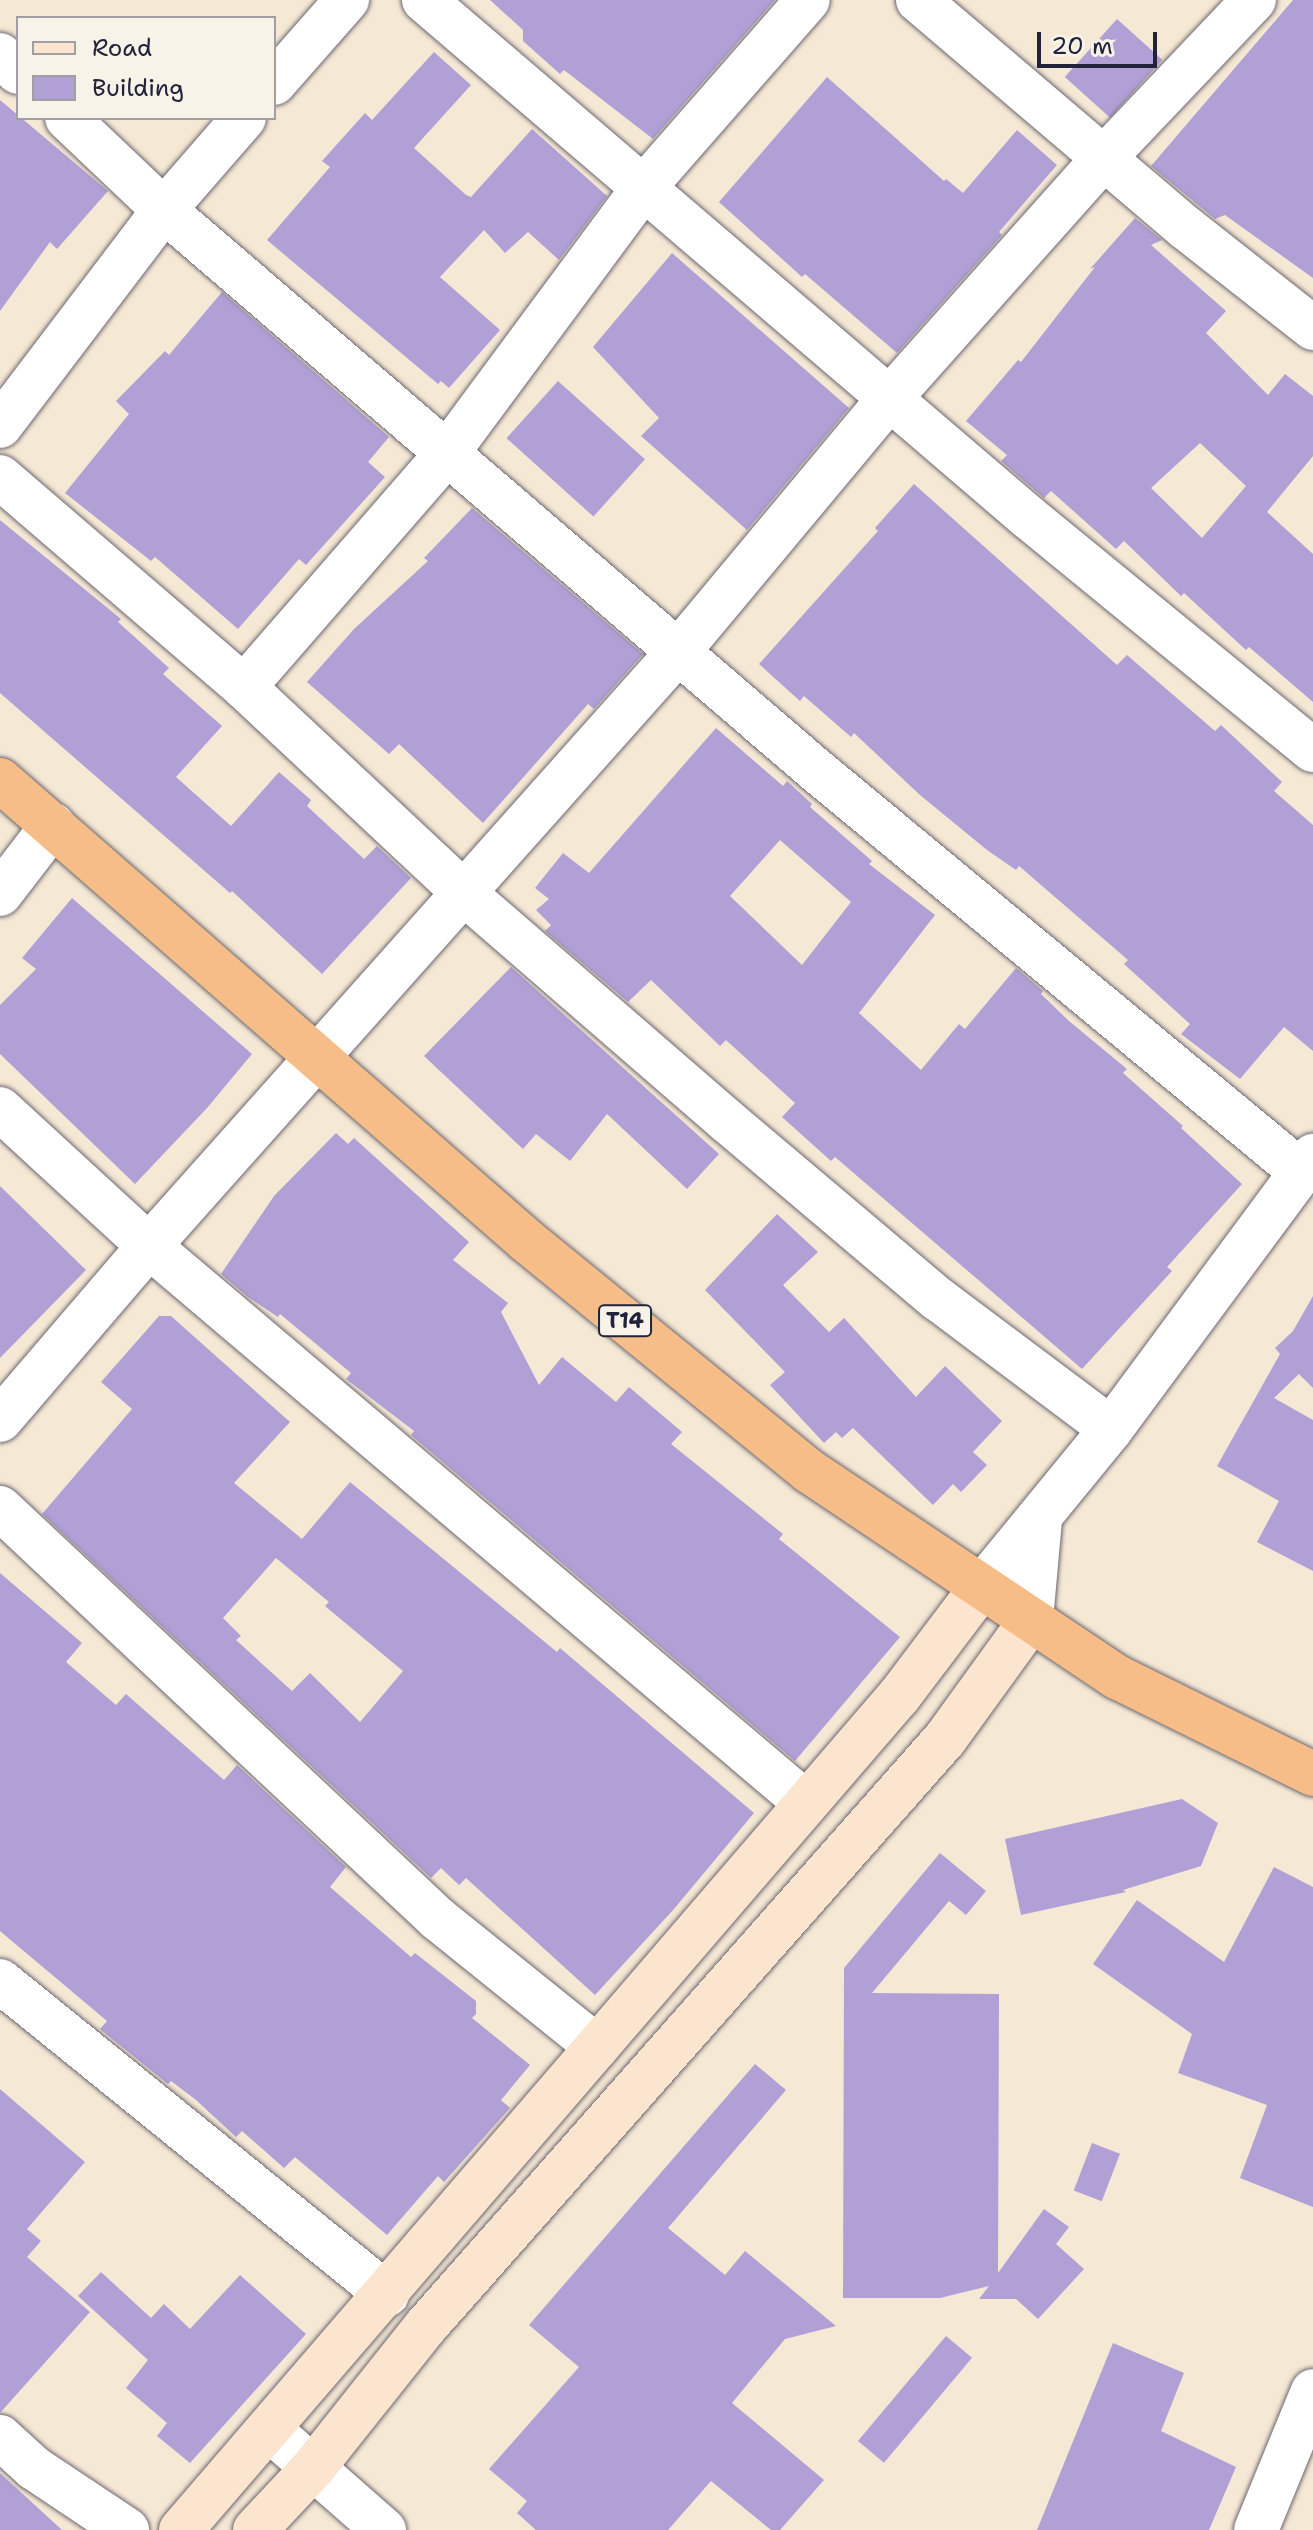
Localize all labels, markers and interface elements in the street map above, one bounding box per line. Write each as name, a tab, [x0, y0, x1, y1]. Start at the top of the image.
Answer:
legend	[16, 16, 276, 120]
scale bar	[1041, 16, 1161, 66]
text: 20 m	[1051, 30, 1113, 62]
text: Road	[92, 32, 152, 64]
text: Building	[92, 72, 184, 104]
road number: T14	[597, 1303, 653, 1339]

